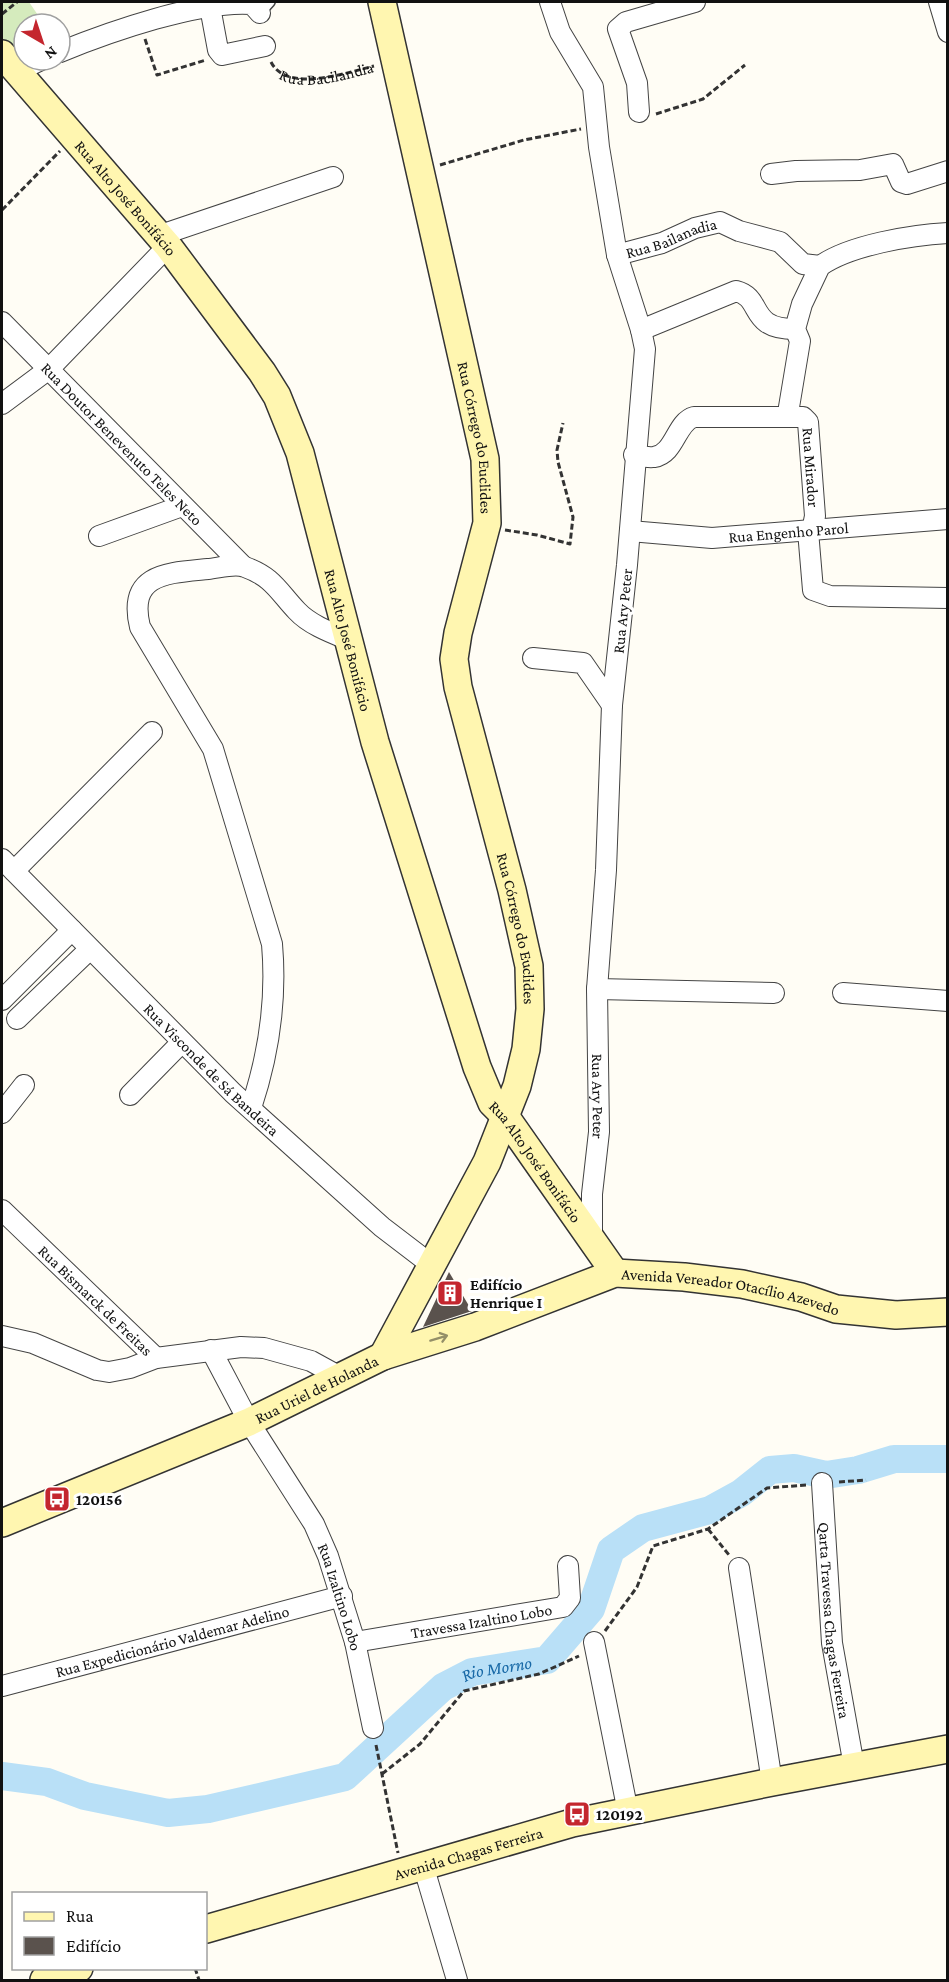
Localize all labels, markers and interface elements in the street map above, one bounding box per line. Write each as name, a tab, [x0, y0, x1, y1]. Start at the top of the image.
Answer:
north arrow	[12, 12, 72, 72]
text: N	[41, 43, 61, 63]
street label: Rua Bacilandia	[277, 58, 376, 88]
street label: Rua Alto José Bonifácio	[72, 137, 180, 259]
street label: Rua Bailanadia	[624, 215, 719, 261]
street label: Rua Doutor Benevenuto Teles Neto	[38, 359, 206, 529]
street label: Rua Córrego do Euclides	[454, 360, 495, 514]
street label: Rua Mirador	[799, 427, 822, 508]
street label: Rua Engenho Parol	[728, 519, 849, 546]
street label: Rua Alto José Bonifácio	[321, 567, 375, 713]
street label: Rua Ary Peter	[610, 567, 636, 655]
street label: Rua Córrego do Euclides	[493, 851, 538, 1005]
street label: Rua Visconde de Sá Bandeira	[140, 1000, 283, 1140]
street label: Rua Ary Peter	[588, 1053, 607, 1140]
street label: Rua Alto José Bonifácio	[486, 1097, 585, 1226]
street label: Rua Bismarck de Freitas	[35, 1242, 156, 1359]
street label: Avenida Vereador Otacílio Azevedo	[621, 1265, 842, 1319]
place label: Edifício Henrique I	[470, 1276, 542, 1311]
building icon: Edifício Henrique I	[435, 1278, 465, 1308]
one-way arrow	[429, 1332, 448, 1343]
street label: Rua Uriel de Holanda	[252, 1352, 381, 1427]
bus stop icon: 120156	[42, 1484, 72, 1514]
place label: 120156	[76, 1491, 122, 1508]
street label: Qarta Travessa Chagas Ferreira	[815, 1522, 853, 1720]
street label: Rua Izaltino Lobo	[314, 1541, 365, 1652]
street label: Travessa Izaltino Lobo	[409, 1601, 553, 1641]
street label: Rua Expedicionário Valdemar Adelino	[54, 1602, 291, 1680]
water label: Rio Morno	[458, 1653, 534, 1686]
bus stop icon: 120192	[562, 1799, 592, 1829]
place label: 120192	[596, 1806, 643, 1823]
street label: Avenida Chagas Ferreira	[392, 1824, 545, 1883]
legend	[12, 1892, 207, 1970]
text: Rua	[66, 1906, 94, 1926]
text: Edifício	[66, 1936, 121, 1956]

